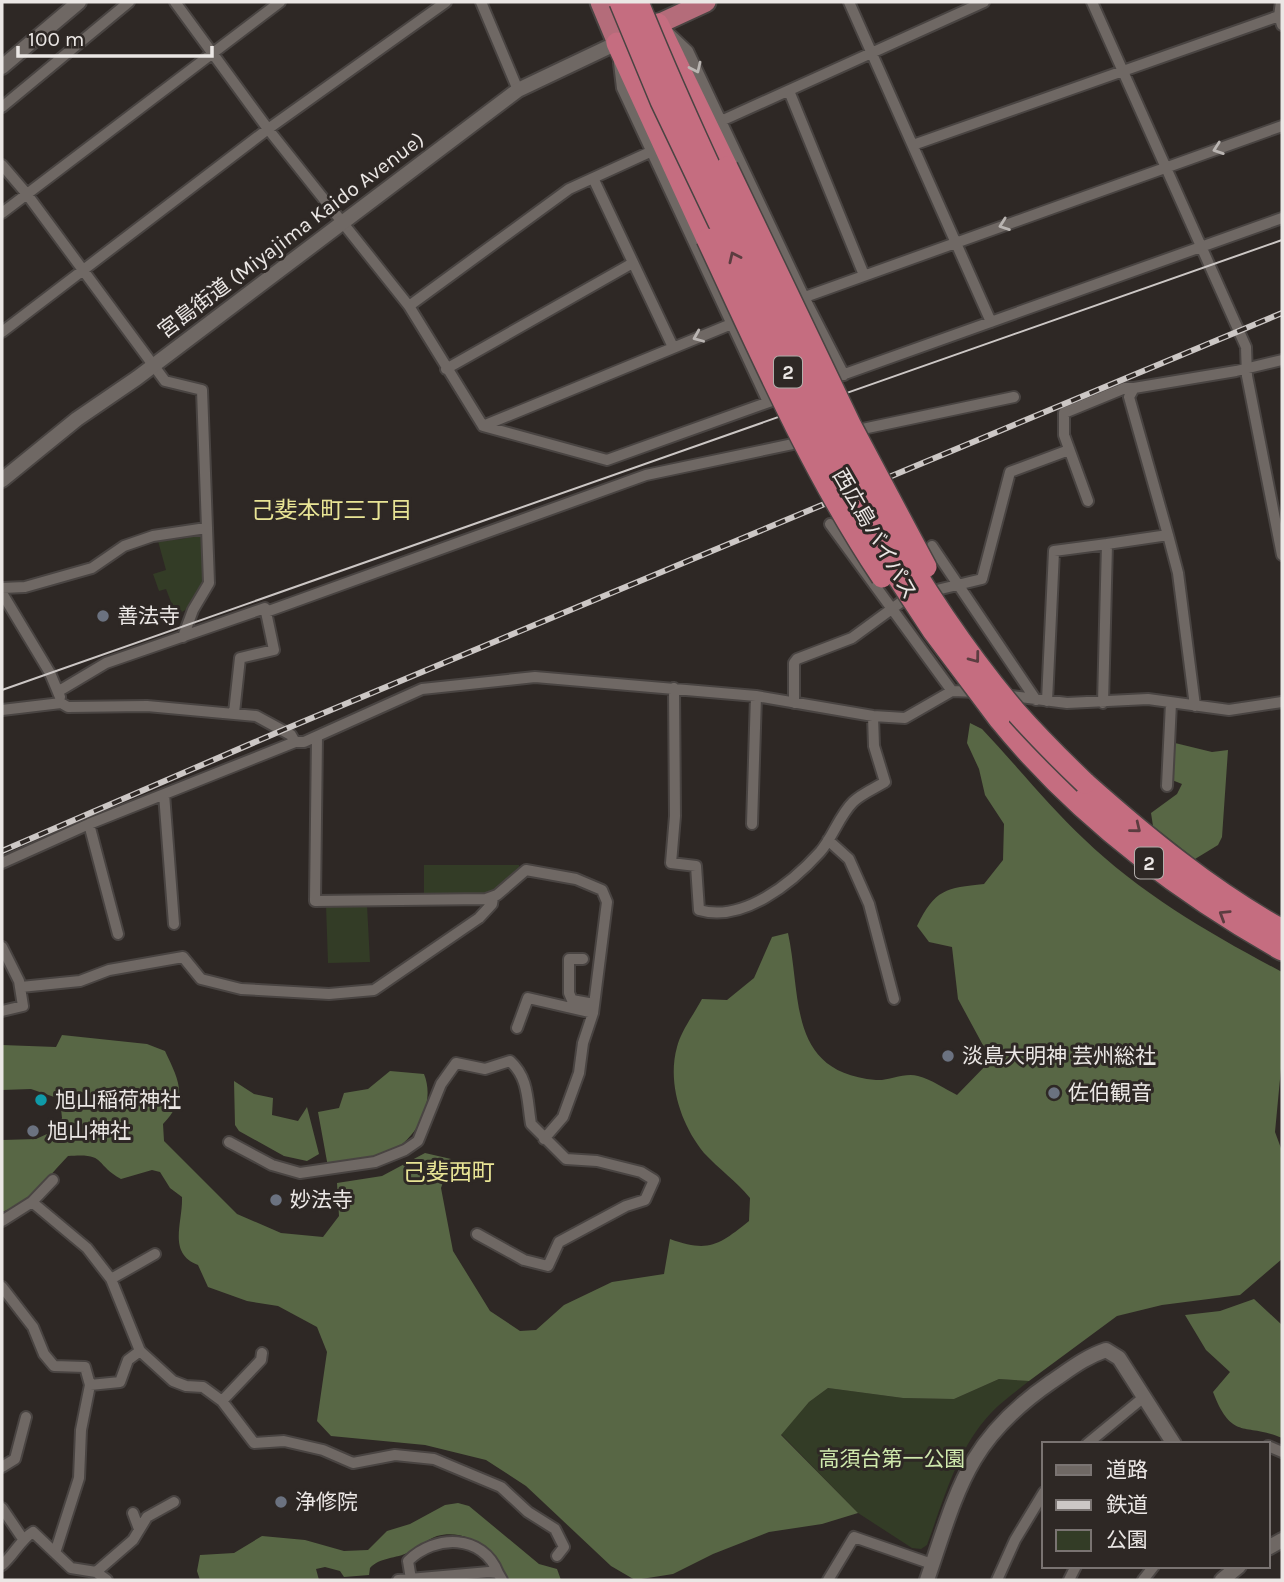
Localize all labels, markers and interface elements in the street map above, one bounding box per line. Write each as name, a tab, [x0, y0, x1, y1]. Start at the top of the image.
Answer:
scale bar	[18, 14, 212, 58]
text: 100 m	[28, 27, 85, 51]
one-way arrow	[688, 60, 702, 73]
street label: 宮島街道 (Miyajima Kaido Avenue)	[153, 127, 429, 343]
one-way arrow	[1212, 140, 1224, 154]
one-way arrow	[998, 217, 1010, 231]
one-way arrow	[728, 252, 742, 264]
one-way arrow	[693, 328, 705, 342]
road number: 2	[774, 356, 802, 388]
street label: 西広島バイパス	[828, 465, 922, 603]
district label: 己斐本町三丁目	[252, 497, 413, 524]
place label: 善法寺	[117, 604, 180, 628]
marker: 善法寺	[95, 608, 111, 624]
one-way arrow	[966, 651, 979, 663]
one-way arrow	[1128, 820, 1141, 832]
road number: 2	[1135, 848, 1163, 878]
one-way arrow	[1218, 911, 1231, 924]
place label: 淡島大明神 芸州総社	[962, 1044, 1156, 1068]
marker: 淡島大明神 芸州総社	[940, 1048, 956, 1064]
place label: 佐伯観音	[1068, 1081, 1152, 1105]
marker: 佐伯観音	[1046, 1085, 1062, 1101]
place label: 旭山稲荷神社	[55, 1088, 181, 1112]
marker: 旭山稲荷神社	[33, 1092, 49, 1108]
place label: 旭山神社	[47, 1119, 131, 1143]
marker: 旭山神社	[25, 1123, 41, 1139]
district label: 己斐西町	[403, 1159, 495, 1186]
place label: 妙法寺	[290, 1188, 353, 1212]
marker: 妙法寺	[268, 1192, 284, 1208]
legend	[1042, 1442, 1270, 1568]
park label: 高須台第一公園	[819, 1447, 966, 1471]
text: 道路	[1106, 1458, 1148, 1482]
place label: 浄修院	[295, 1490, 358, 1514]
text: 鉄道	[1106, 1493, 1148, 1517]
marker: 浄修院	[273, 1494, 289, 1510]
text: 公園	[1106, 1528, 1148, 1552]

